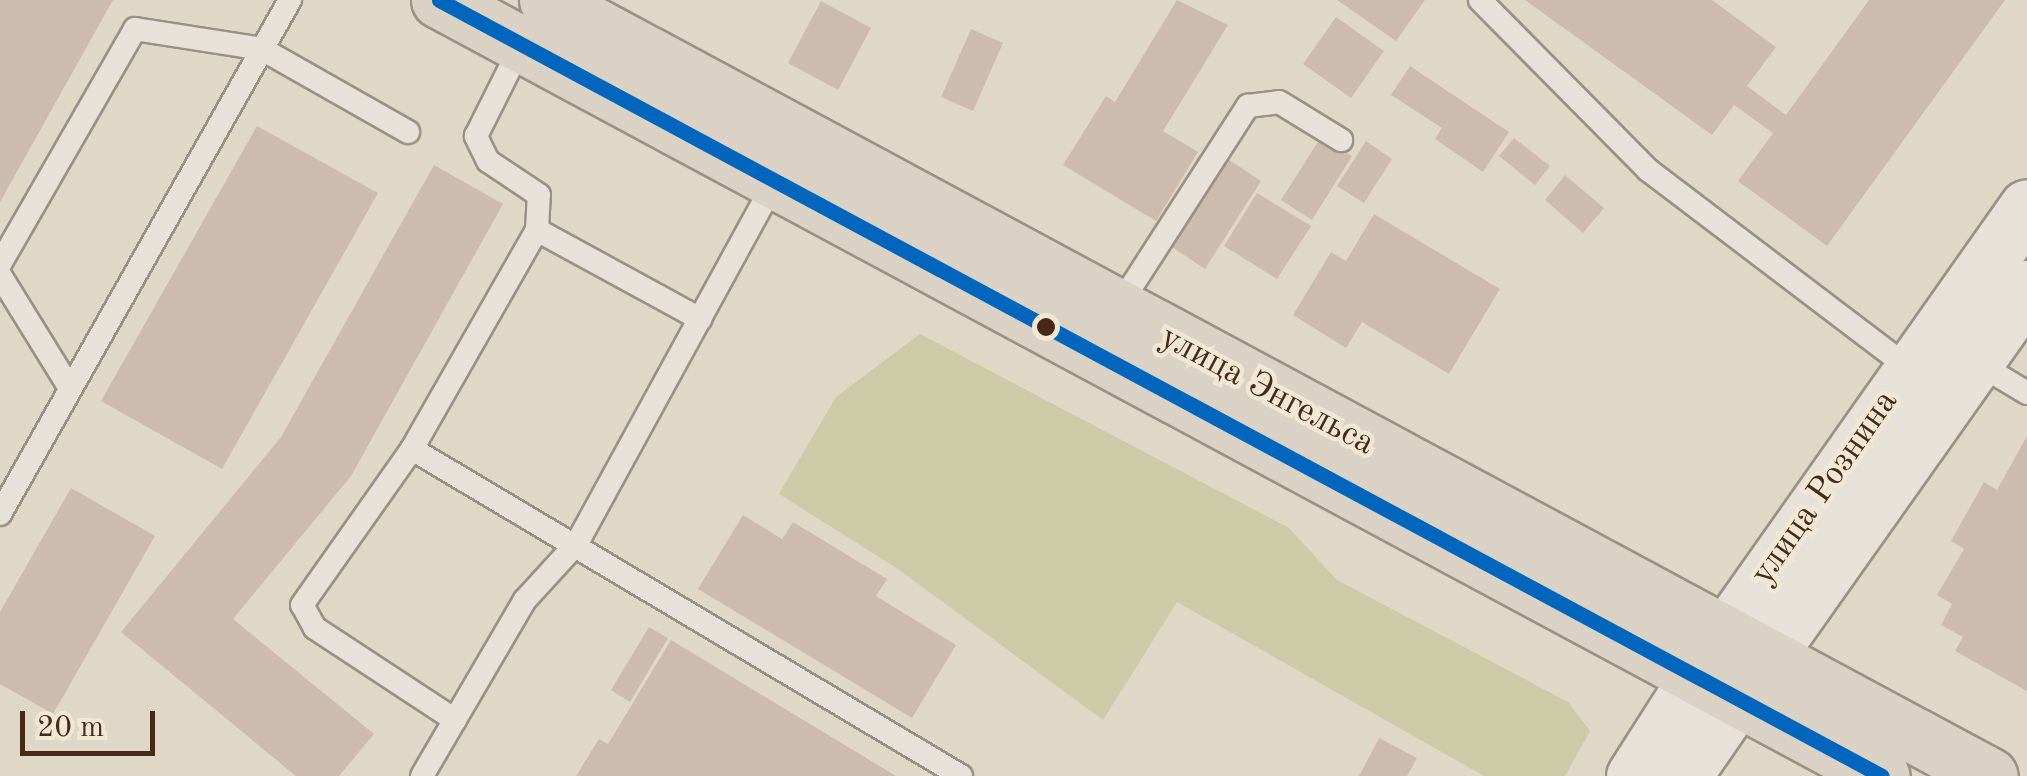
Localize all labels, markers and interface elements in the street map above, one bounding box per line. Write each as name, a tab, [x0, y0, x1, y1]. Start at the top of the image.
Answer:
unlabelled marker	[1036, 317, 1056, 337]
street label: улица Энгельса	[1153, 317, 1381, 465]
street label: улица Рознина	[1742, 382, 1908, 594]
scale bar	[25, 691, 160, 753]
text: 20 m	[37, 713, 104, 743]

